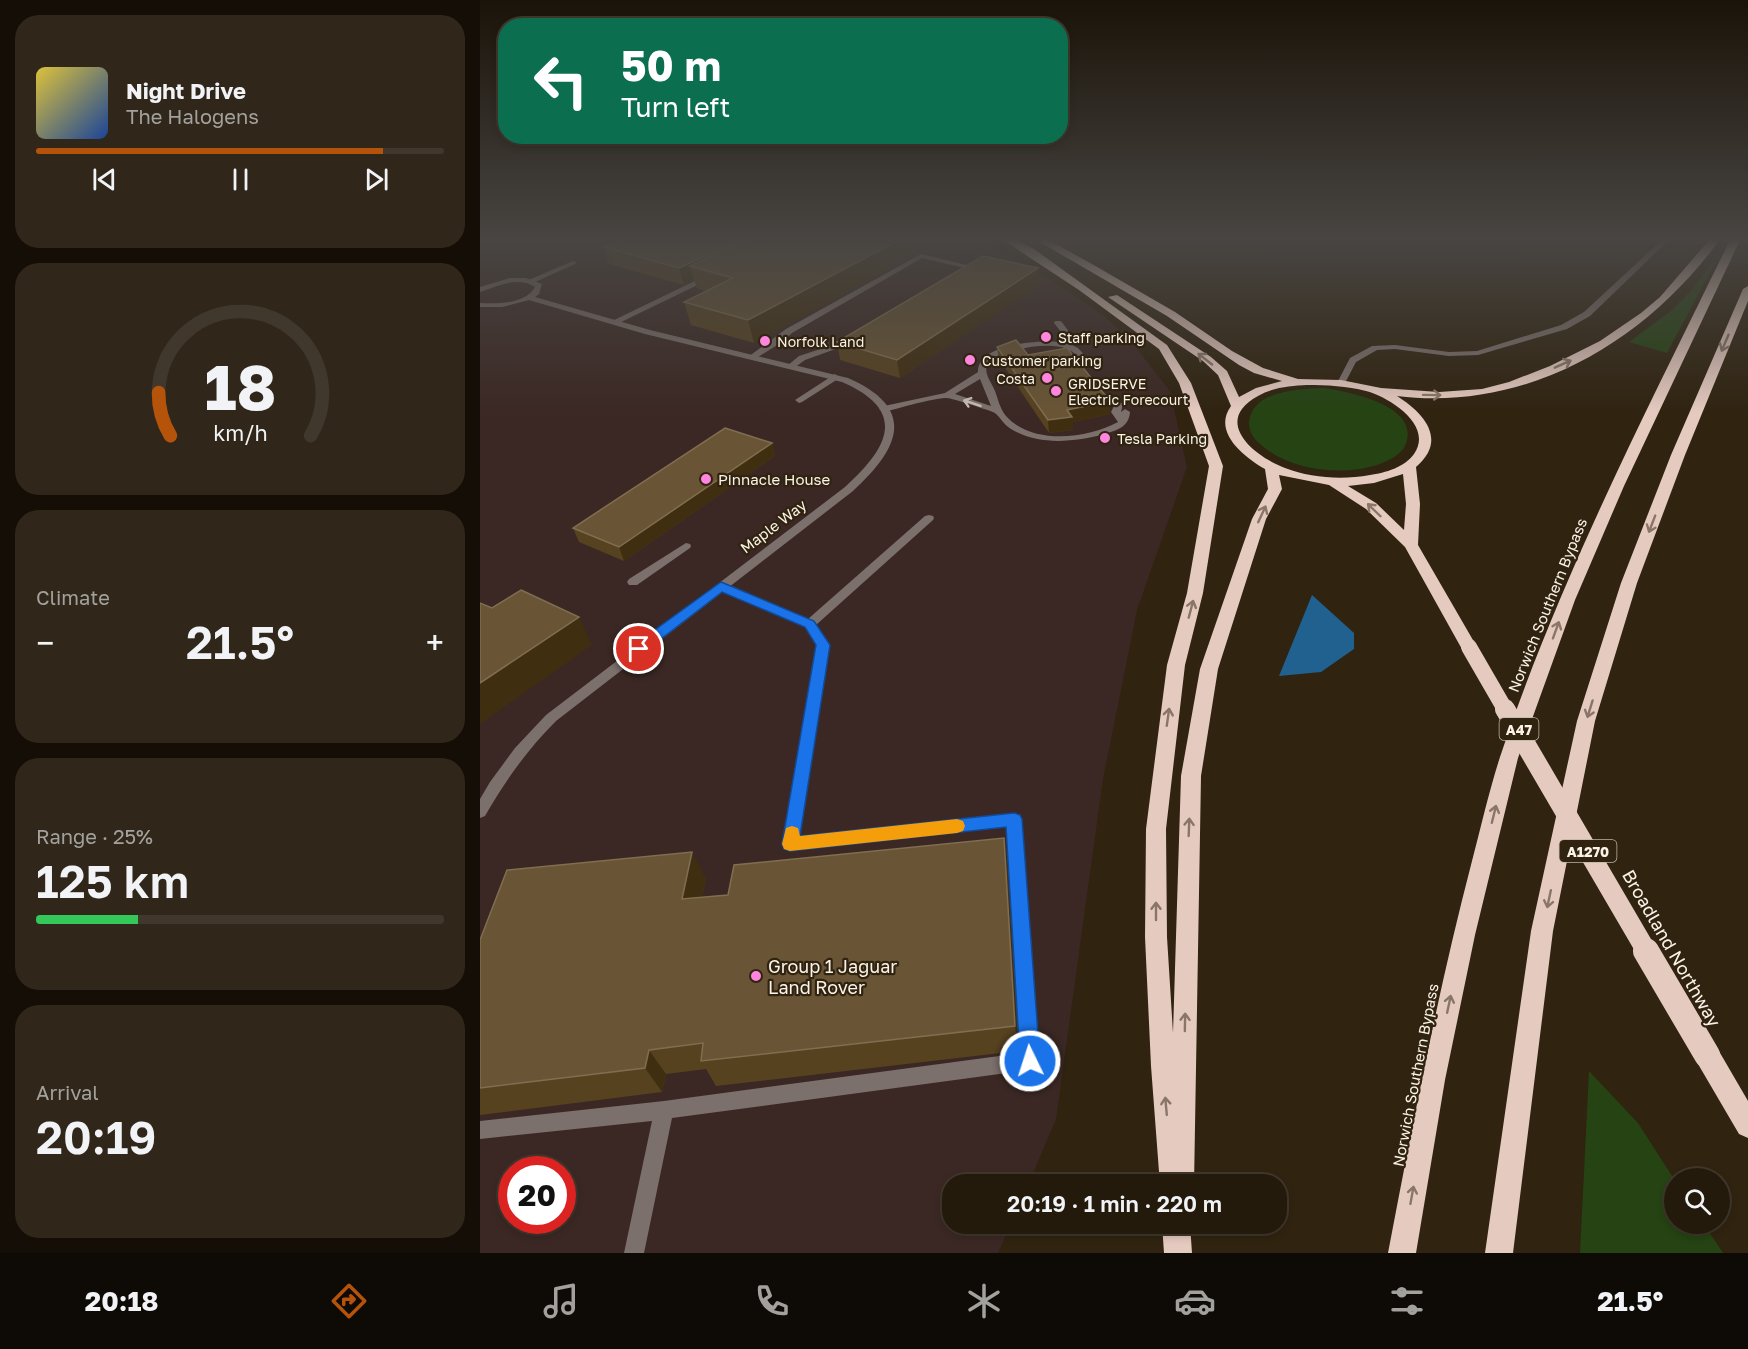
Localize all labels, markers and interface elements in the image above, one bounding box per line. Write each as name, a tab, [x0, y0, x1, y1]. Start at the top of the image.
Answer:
text: 50 m	[621, 40, 721, 90]
icon: left	[522, 42, 600, 120]
text: Night Drive	[126, 77, 246, 104]
text: Turn left	[621, 91, 730, 123]
text: The Halogens	[126, 104, 259, 128]
icon: previous	[88, 163, 121, 196]
icon: pause	[224, 163, 257, 196]
icon: next	[360, 163, 393, 196]
place label: Staff parking	[1058, 329, 1145, 346]
marker: Staff parking	[1039, 330, 1053, 344]
place label: Norfolk Land	[777, 333, 864, 350]
marker: Norfolk Land	[758, 334, 772, 348]
one-way arrow	[1719, 334, 1730, 352]
text: 18	[204, 349, 276, 424]
place label: Customer parking	[982, 352, 1102, 369]
marker: Customer parking	[963, 353, 977, 367]
one-way arrow	[1198, 353, 1214, 365]
one-way arrow	[1554, 358, 1572, 369]
place label: Costa	[996, 370, 1035, 387]
marker: Costa	[1040, 371, 1054, 385]
place label: GRIDSERVE Electric Forecourt	[1068, 375, 1188, 408]
marker: GRIDSERVE Electric Forecourt	[1049, 384, 1063, 398]
one-way arrow	[1422, 389, 1442, 401]
one-way arrow	[963, 397, 982, 408]
text: km/h	[213, 420, 267, 446]
place label: Tesla Parking	[1117, 430, 1207, 447]
marker: Tesla Parking	[1098, 431, 1112, 445]
place label: Pinnacle House	[718, 470, 830, 488]
marker: Pinnacle House	[699, 472, 713, 486]
street label: Maple Way	[736, 495, 810, 557]
one-way arrow	[1367, 502, 1382, 517]
one-way arrow	[1257, 505, 1269, 523]
one-way arrow	[1645, 514, 1656, 533]
street label: Norwich Southern Bypass	[1504, 515, 1590, 695]
text: Climate	[36, 585, 110, 609]
one-way arrow	[1186, 600, 1197, 619]
text: 21.5°	[186, 615, 294, 669]
one-way arrow	[1552, 621, 1563, 639]
text: −	[36, 623, 54, 662]
text: +	[426, 623, 444, 662]
pin	[613, 623, 664, 674]
icon: arrive	[622, 632, 655, 665]
one-way arrow	[1584, 699, 1595, 718]
one-way arrow	[1163, 707, 1174, 727]
road number: A47	[1500, 718, 1538, 740]
one-way arrow	[1489, 805, 1501, 824]
one-way arrow	[1184, 817, 1195, 837]
text: Range · 25%	[36, 824, 153, 848]
road number: A1270	[1560, 840, 1616, 862]
text: 125 km	[36, 854, 189, 908]
street label: Broadland Northway	[1618, 866, 1726, 1030]
one-way arrow	[1543, 889, 1554, 909]
one-way arrow	[1150, 902, 1162, 922]
place label: Group 1 Jaguar Land Rover	[768, 955, 897, 998]
marker: Group 1 Jaguar Land Rover	[749, 969, 763, 983]
street label: Norwich Southern Bypass	[1388, 982, 1442, 1168]
one-way arrow	[1444, 995, 1455, 1014]
one-way arrow	[1179, 1012, 1190, 1032]
position arrow	[998, 1029, 1062, 1093]
text: Arrival	[36, 1080, 99, 1104]
one-way arrow	[1160, 1096, 1171, 1116]
text: 20:19	[36, 1110, 156, 1164]
speed limit sign: 20	[498, 1156, 576, 1234]
map controls	[1664, 1168, 1730, 1234]
button: search	[1664, 1168, 1730, 1234]
one-way arrow	[1407, 1186, 1418, 1206]
text: 20:19 · 1 min · 220 m	[1007, 1190, 1222, 1217]
icon: directions	[328, 1280, 370, 1322]
icon: music	[540, 1280, 582, 1322]
icon: phone	[751, 1280, 793, 1322]
icon: climate	[963, 1280, 1005, 1322]
icon: car	[1174, 1280, 1216, 1322]
icon: filters	[1386, 1280, 1428, 1322]
text: 20:18	[85, 1285, 159, 1317]
text: 21.5°	[1597, 1285, 1663, 1317]

